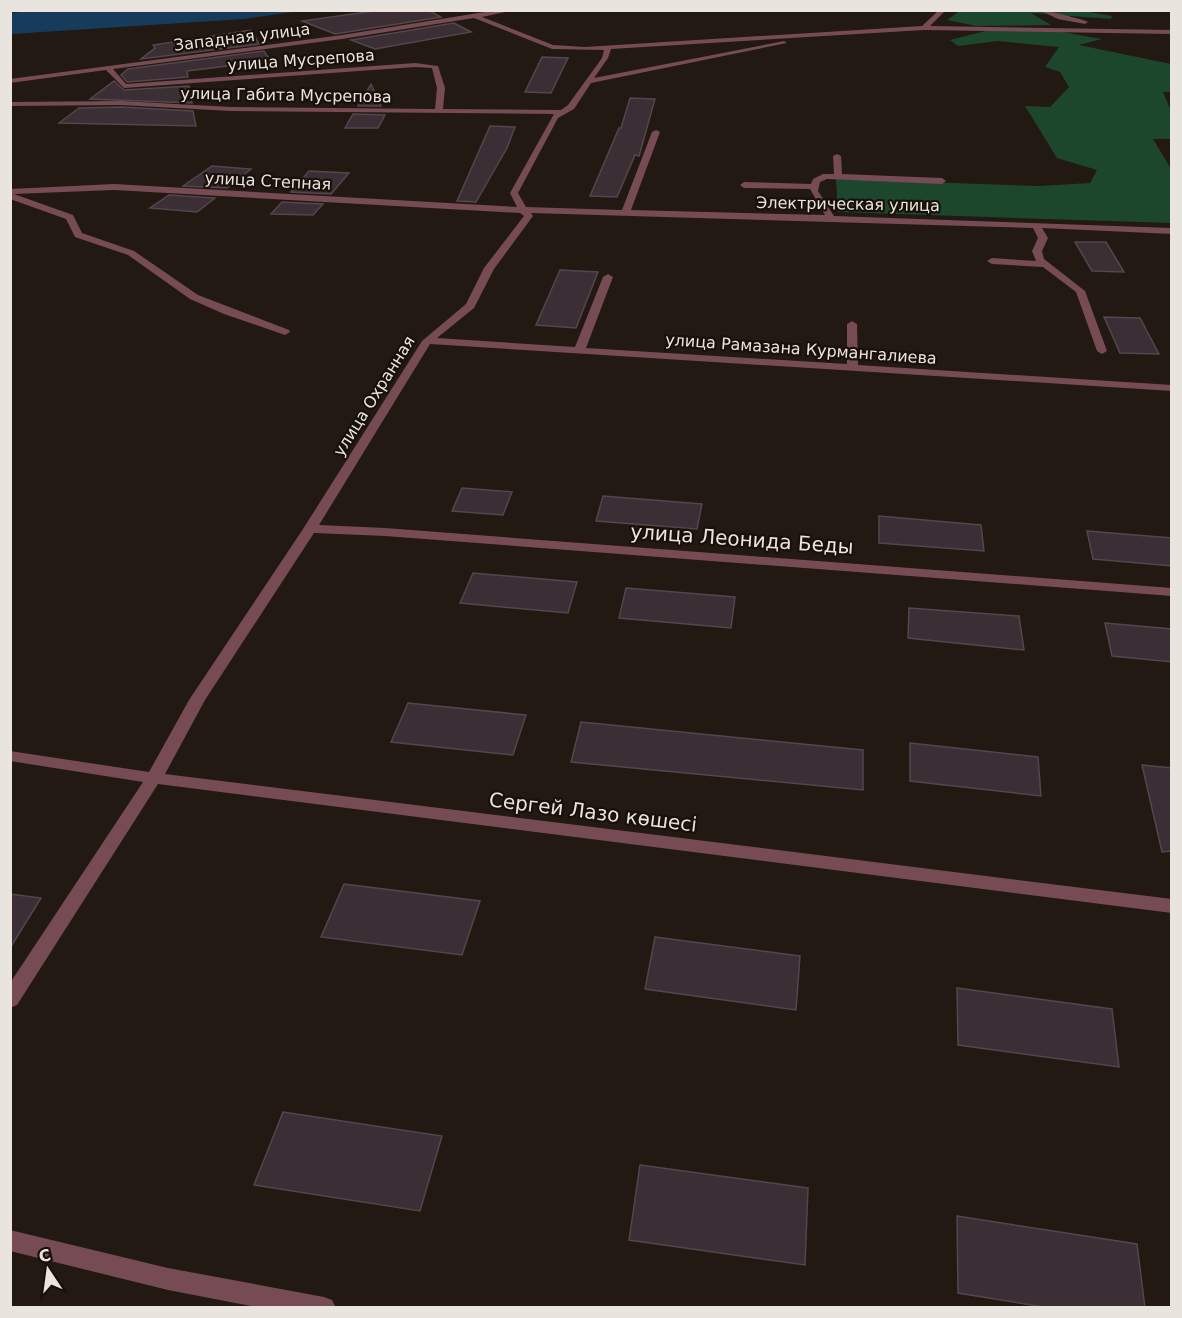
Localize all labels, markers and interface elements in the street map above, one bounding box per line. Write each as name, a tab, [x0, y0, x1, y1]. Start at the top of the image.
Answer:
street label: Западная улица	[173, 19, 311, 55]
street label: улица Мусрепова	[227, 45, 375, 75]
street label: улица Габита Мусрепова	[180, 84, 392, 106]
street label: улица Степная	[204, 168, 332, 194]
street label: Электрическая улица	[756, 193, 940, 215]
street label: улица Рамазана Курмангалиева	[665, 330, 937, 368]
street label: улица Охранная	[329, 332, 419, 460]
street label: улица Леонида Беды	[630, 519, 854, 559]
street label: Сергей Лазо көшесі	[488, 787, 698, 837]
north arrow	[18, 1240, 78, 1300]
text: С	[37, 1245, 53, 1266]

